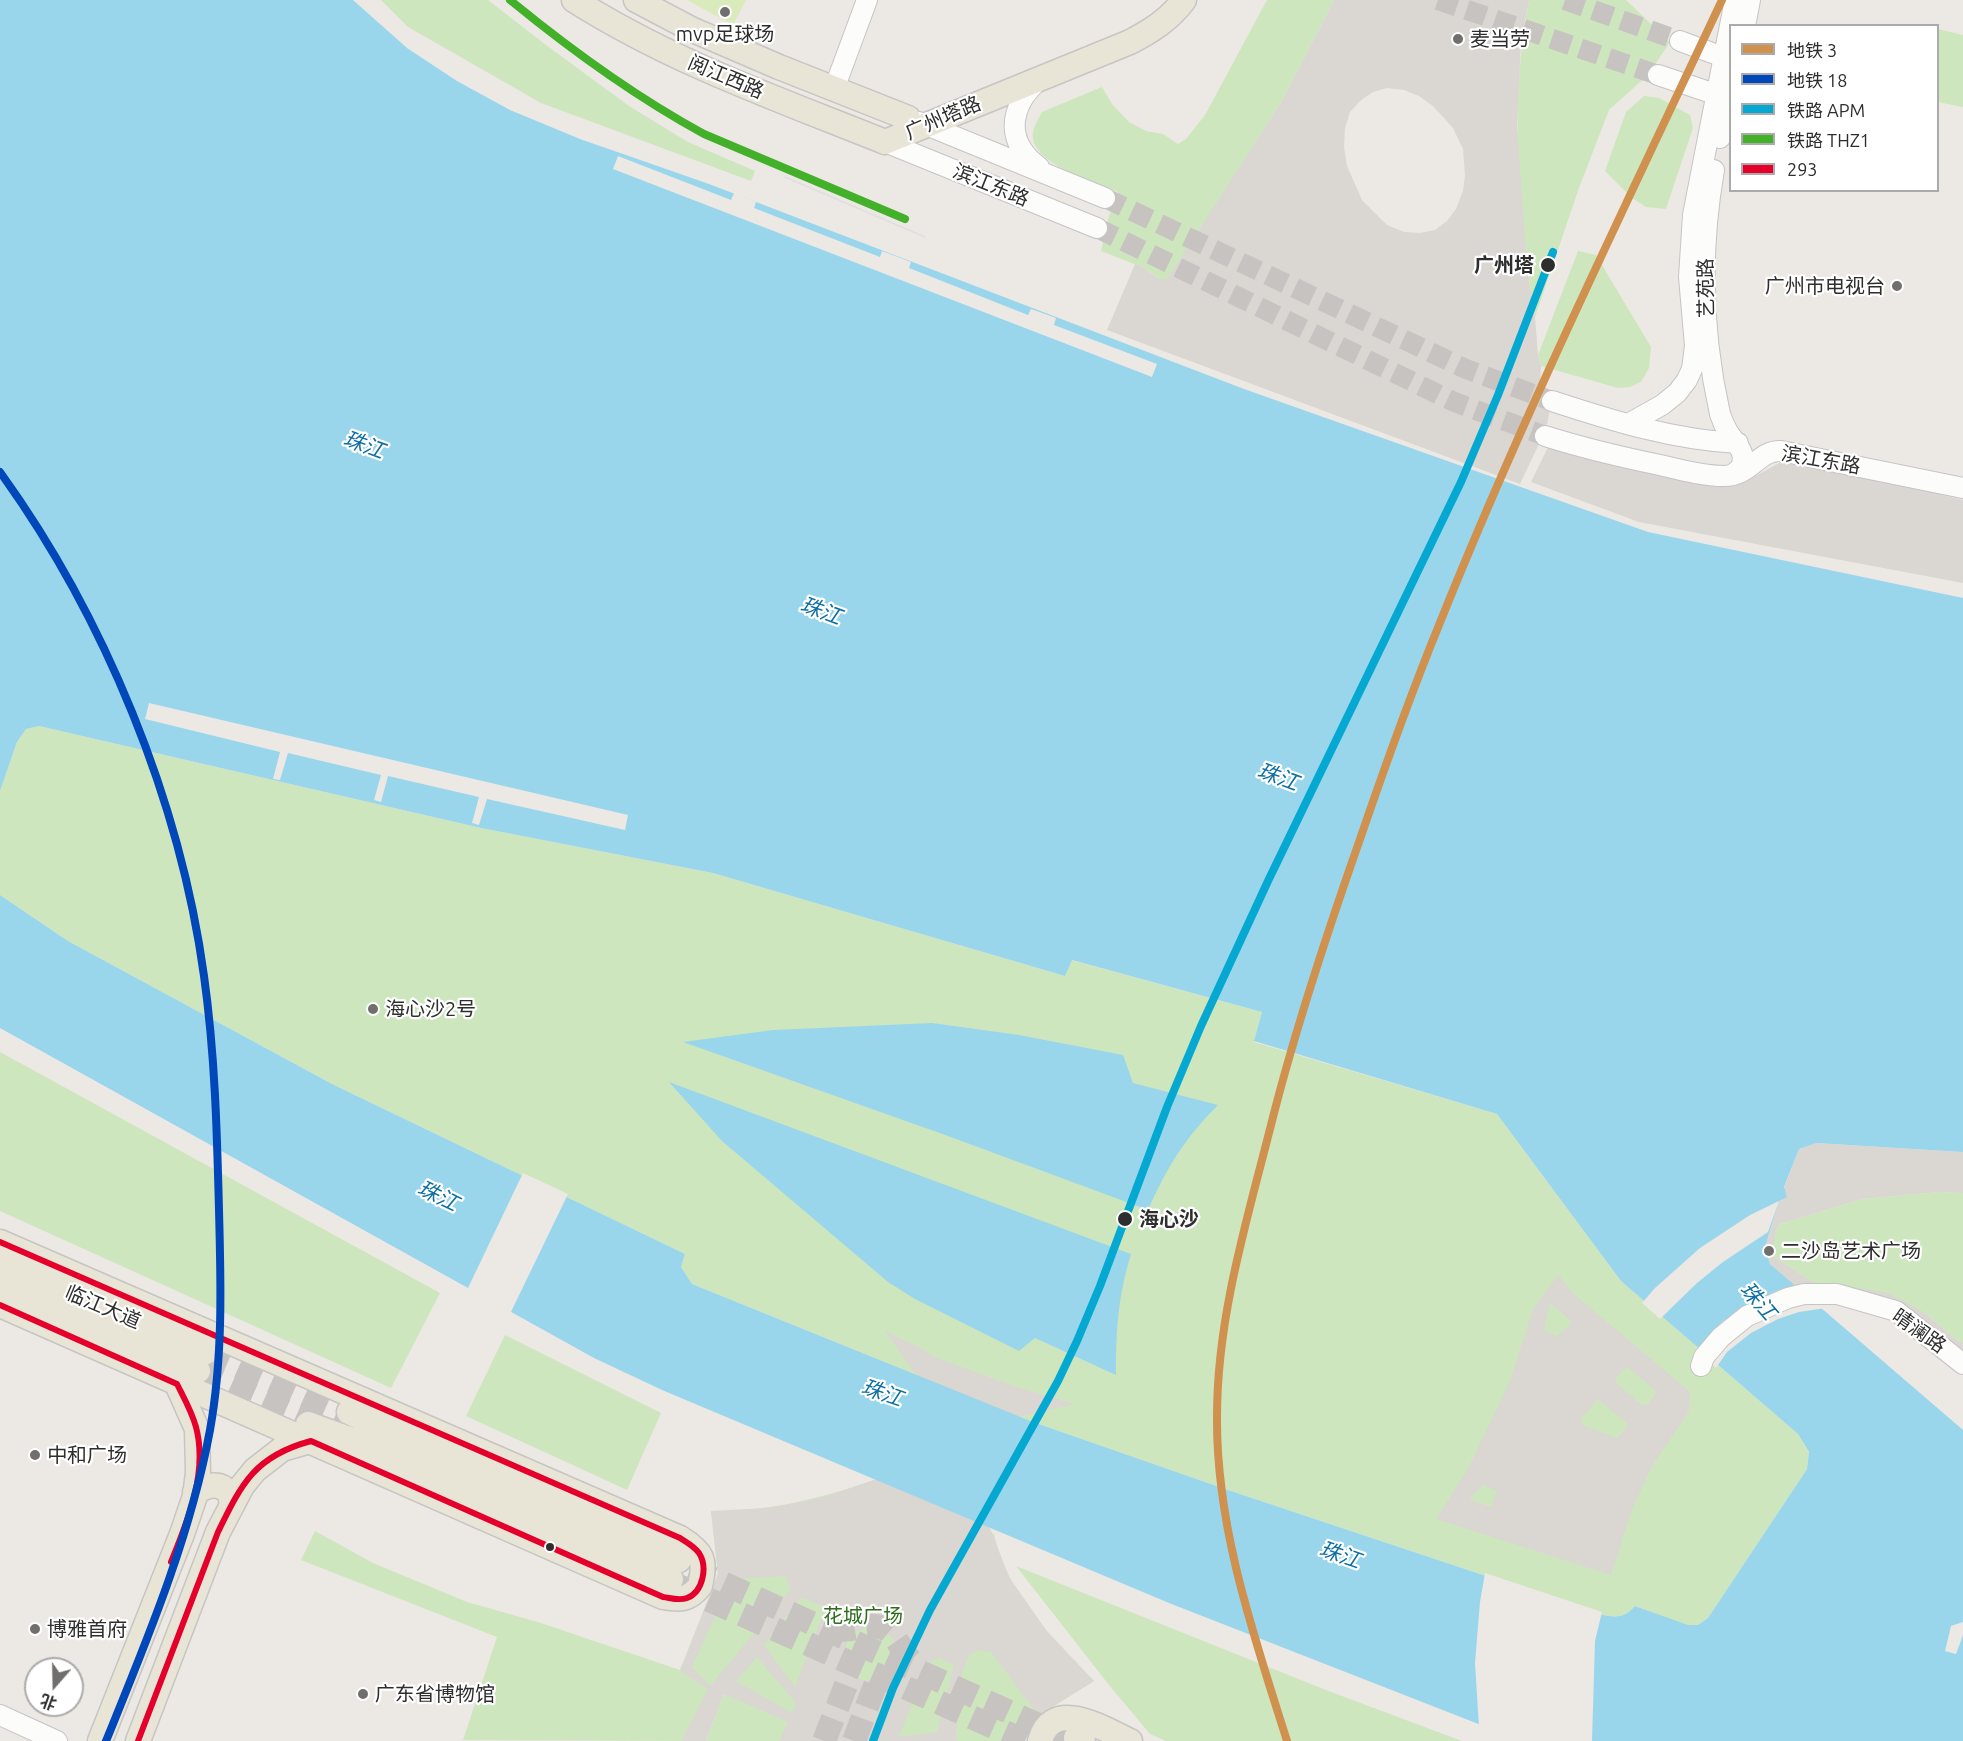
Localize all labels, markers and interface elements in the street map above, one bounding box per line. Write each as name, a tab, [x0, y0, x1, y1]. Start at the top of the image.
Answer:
marker: mvp足球场	[718, 5, 732, 19]
place label: mvp足球场	[676, 22, 774, 46]
legend	[1729, 24, 1939, 192]
place label: 麦当劳	[1470, 27, 1530, 51]
marker: 麦当劳	[1451, 32, 1465, 46]
text: 地铁 3	[1787, 40, 1837, 60]
street label: 阅江西路	[684, 50, 768, 104]
text: 地铁 18	[1787, 70, 1847, 90]
street label: 广州塔路	[901, 91, 985, 145]
text: 铁路 APM	[1787, 100, 1865, 120]
text: 铁路 THZ1	[1787, 130, 1870, 150]
street label: 滨江东路	[949, 159, 1033, 211]
text: 293	[1787, 159, 1817, 179]
place label: 广州塔	[1474, 253, 1534, 277]
marker: 广州塔	[1539, 256, 1557, 274]
street label: 艺苑路	[1693, 258, 1719, 318]
place label: 广州市电视台	[1765, 274, 1885, 298]
marker: 广州市电视台	[1890, 279, 1904, 293]
water label: 珠江	[340, 426, 388, 464]
street label: 滨江东路	[1780, 441, 1862, 479]
water label: 珠江	[797, 592, 845, 630]
water label: 珠江	[1254, 758, 1302, 796]
place label: 海心沙2号	[385, 997, 476, 1021]
marker: 海心沙2号	[366, 1002, 380, 1016]
water label: 珠江	[414, 1175, 462, 1217]
place label: 海心沙	[1139, 1207, 1199, 1231]
marker: 海心沙	[1116, 1210, 1134, 1228]
place label: 二沙岛艺术广场	[1781, 1239, 1921, 1263]
marker: 二沙岛艺术广场	[1762, 1244, 1776, 1258]
water label: 珠江	[1735, 1277, 1781, 1325]
street label: 临江大道	[61, 1280, 145, 1334]
street label: 晴澜路	[1888, 1304, 1950, 1358]
water label: 珠江	[858, 1374, 906, 1412]
place label: 中和广场	[47, 1443, 127, 1467]
marker: 中和广场	[28, 1448, 42, 1462]
water label: 珠江	[1316, 1536, 1364, 1574]
unlabelled marker	[544, 1541, 556, 1553]
park label: 花城广场	[823, 1604, 903, 1628]
place label: 博雅首府	[47, 1617, 127, 1641]
marker: 博雅首府	[28, 1622, 42, 1636]
north arrow	[24, 1657, 84, 1717]
place label: 广东省博物馆	[375, 1682, 495, 1706]
marker: 广东省博物馆	[356, 1687, 370, 1701]
text: 北	[38, 1691, 59, 1713]

